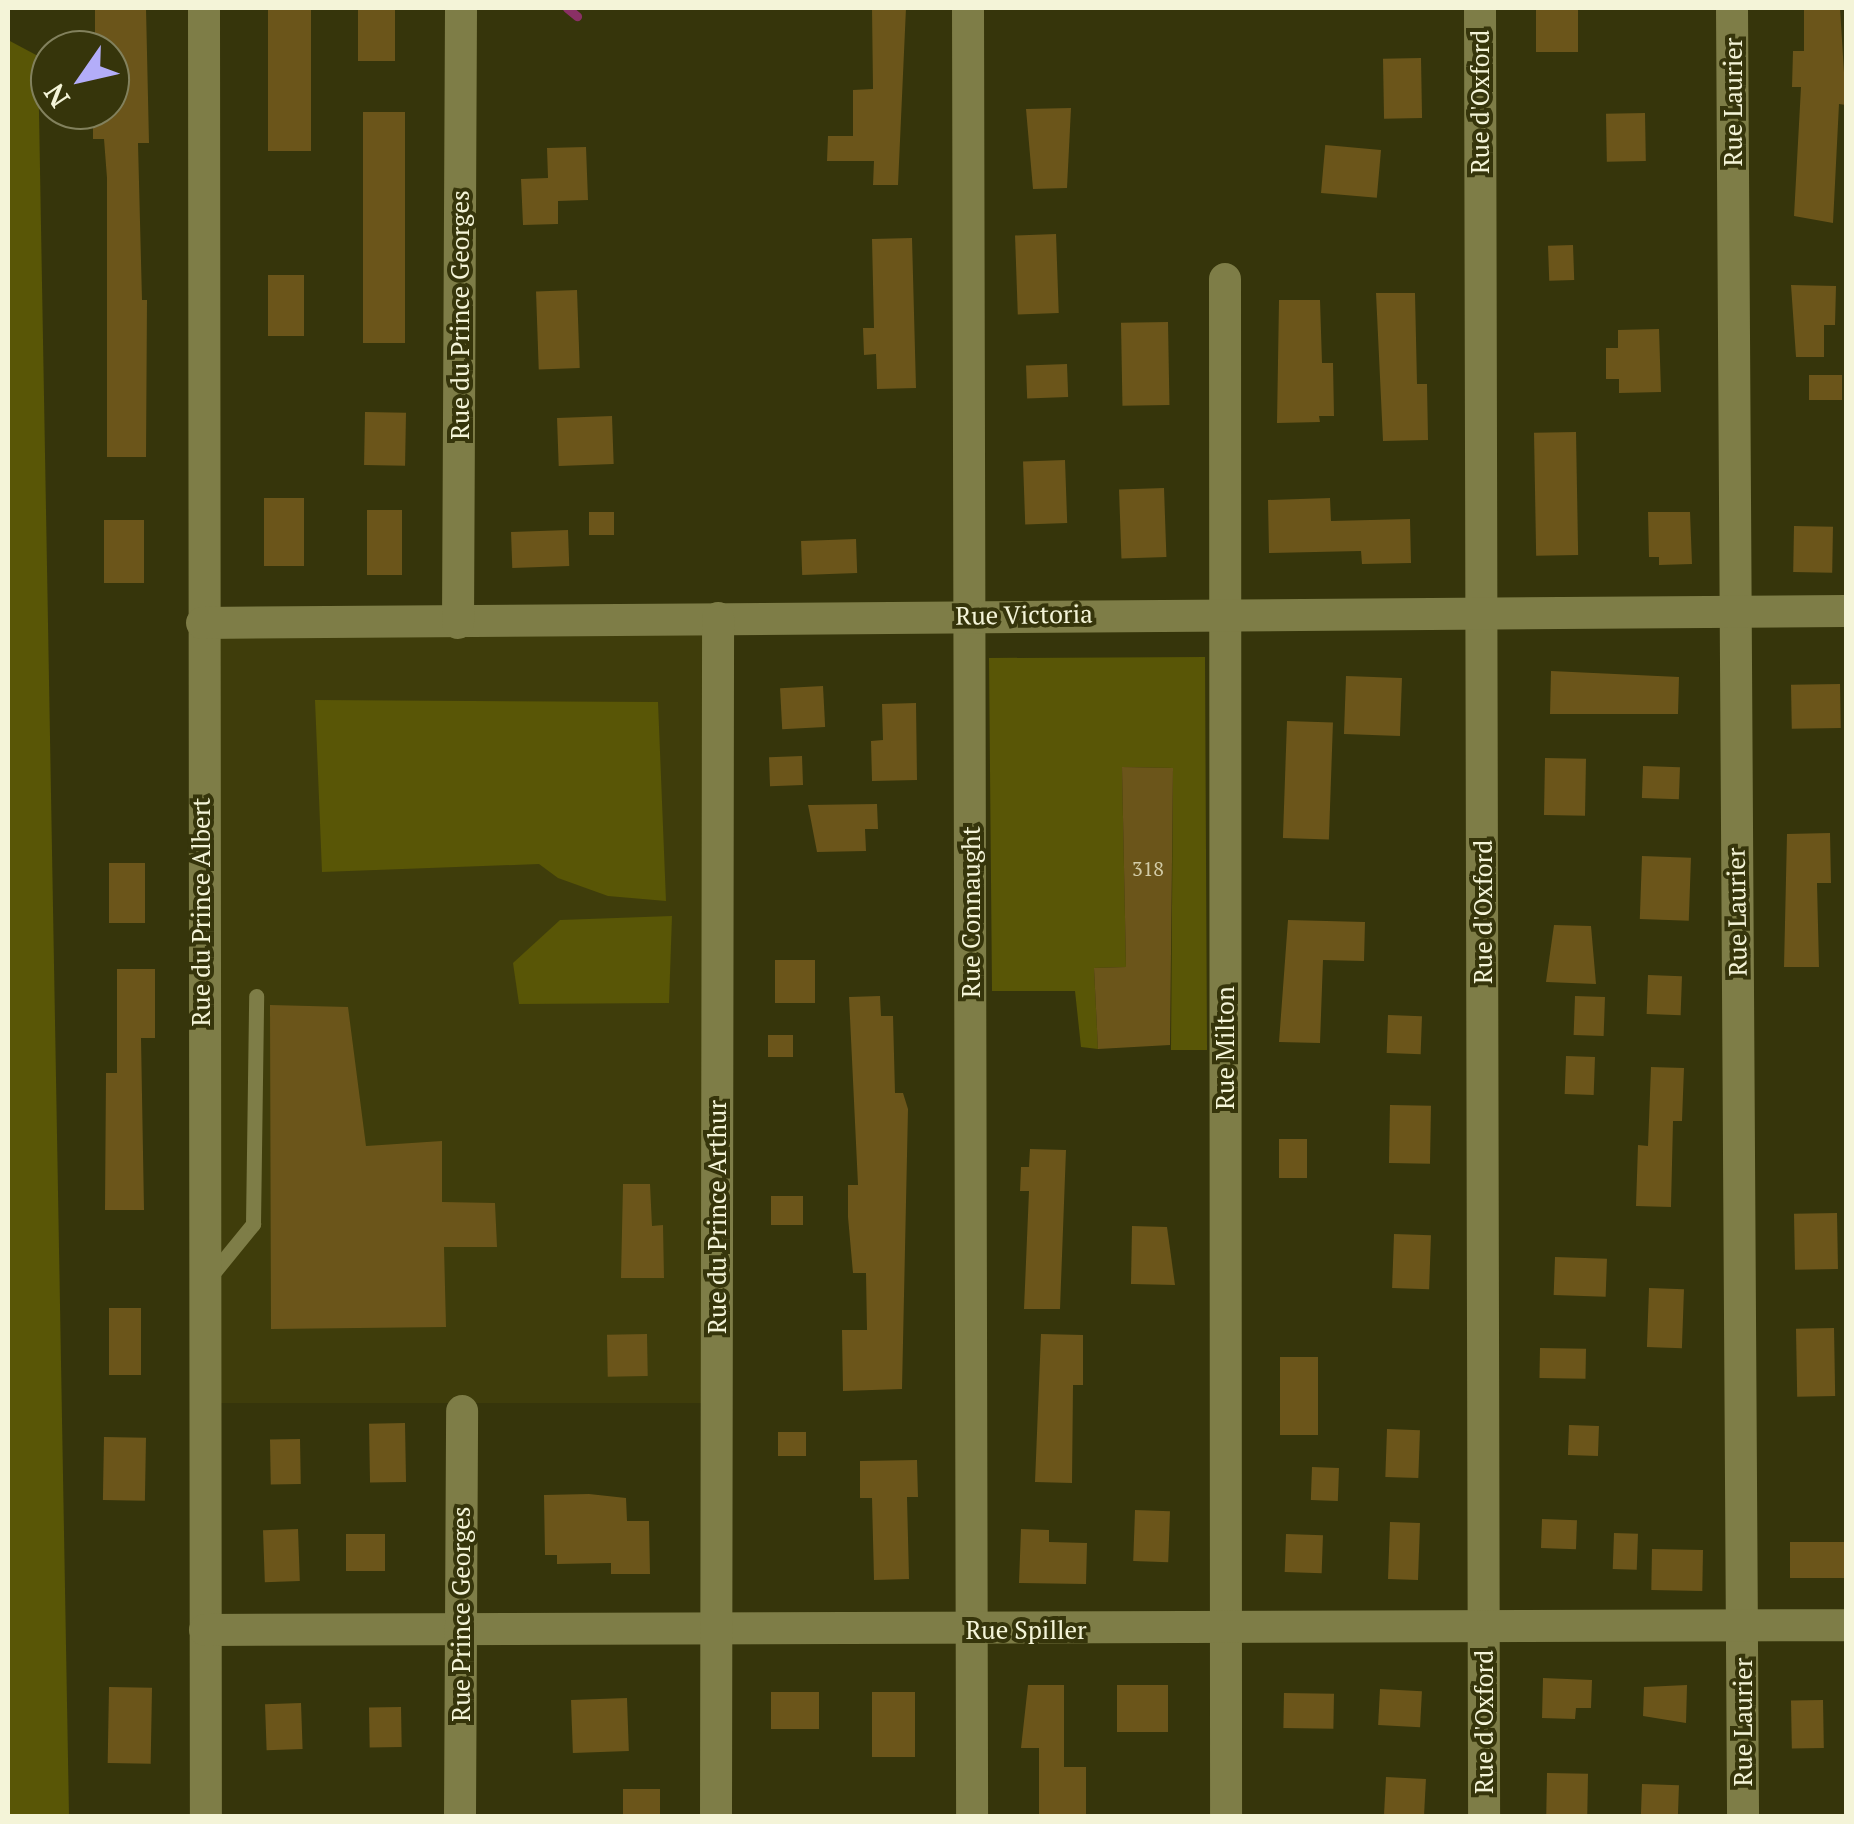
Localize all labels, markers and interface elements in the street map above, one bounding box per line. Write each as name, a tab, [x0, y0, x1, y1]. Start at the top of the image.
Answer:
north arrow	[30, 30, 130, 130]
street label: Rue d'Oxford	[1465, 30, 1495, 174]
street label: Rue Laurier	[1718, 38, 1748, 166]
text: N	[35, 77, 78, 115]
street label: Rue du Prince Georges	[445, 190, 475, 440]
street label: Rue Victoria	[955, 599, 1093, 631]
street label: Rue du Prince Albert	[186, 797, 216, 1027]
street label: Rue Connaught	[956, 826, 986, 998]
street label: Rue d'Oxford	[1468, 840, 1498, 984]
street label: Rue Laurier	[1721, 847, 1753, 977]
house number: 318	[1132, 856, 1164, 880]
street label: Rue Milton	[1210, 986, 1240, 1110]
street label: Rue du Prince Arthur	[702, 1100, 732, 1334]
street label: Rue Prince Georges	[446, 1506, 476, 1722]
street label: Rue Spiller	[965, 1615, 1087, 1645]
street label: Rue d'Oxford	[1469, 1650, 1499, 1794]
street label: Rue Laurier	[1728, 1658, 1758, 1786]

